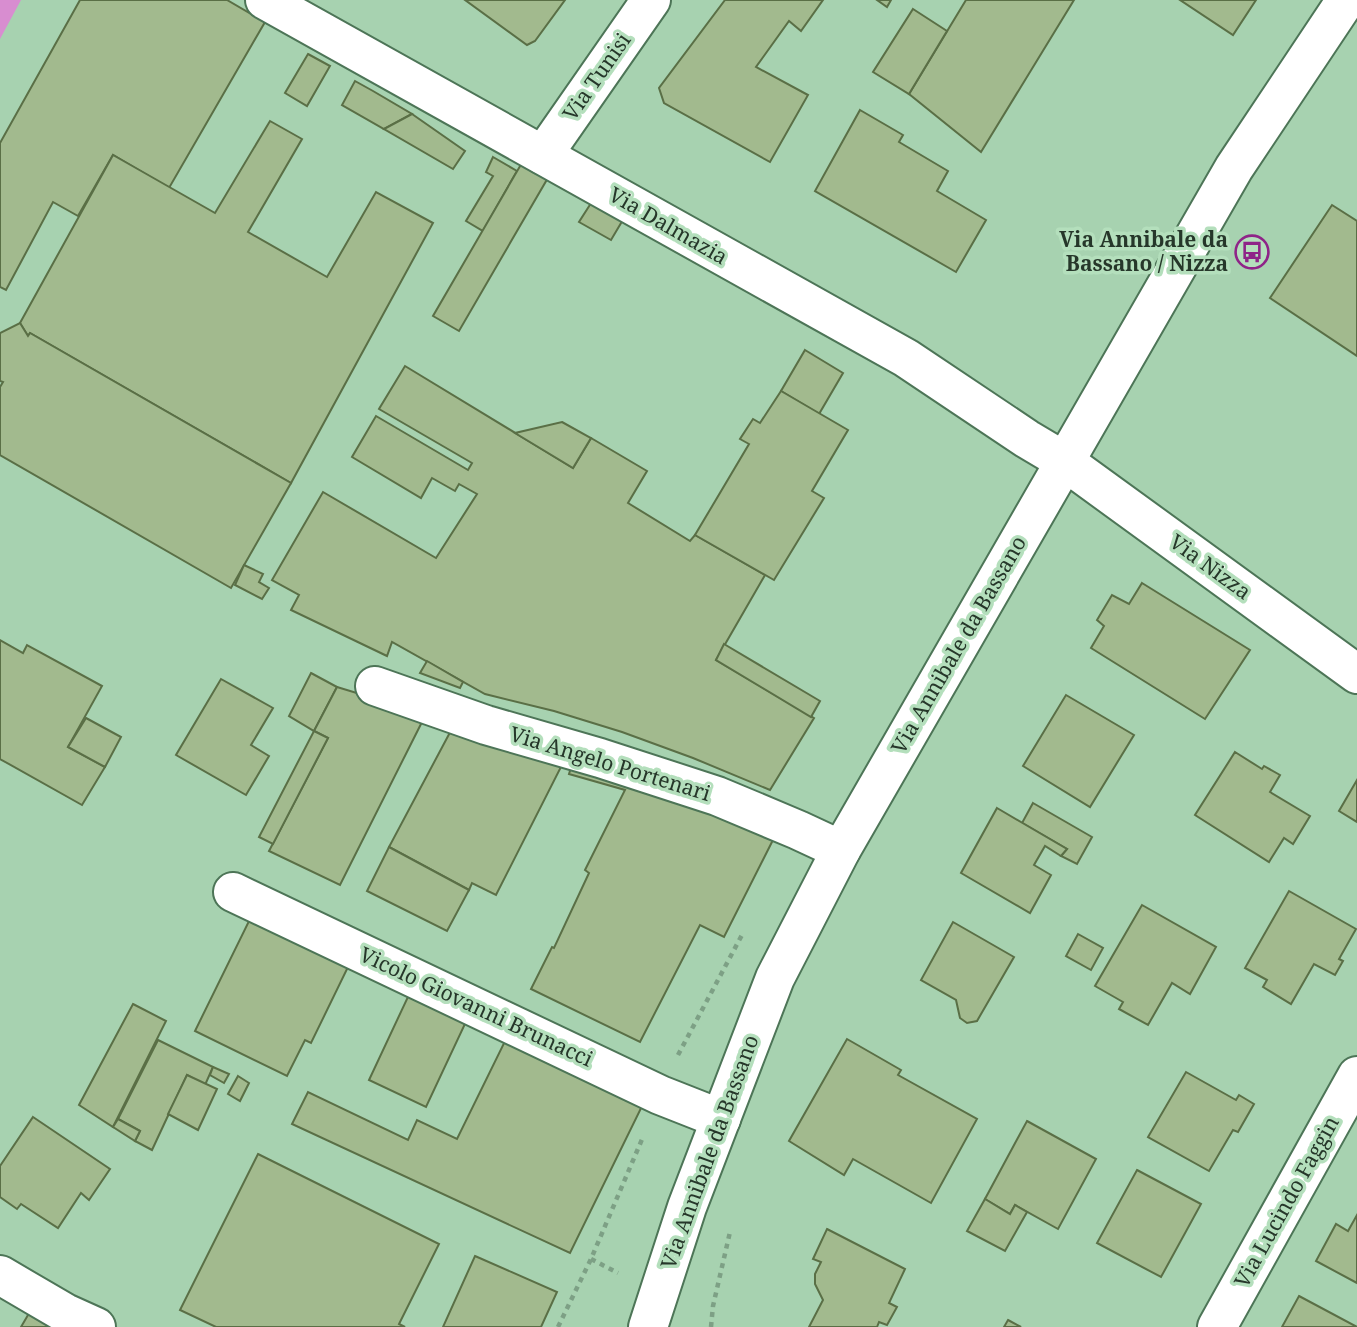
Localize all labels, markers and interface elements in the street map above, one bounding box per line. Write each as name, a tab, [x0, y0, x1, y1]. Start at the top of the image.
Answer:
street label: Via Tunisi	[556, 27, 637, 126]
street label: Via Dalmazia	[604, 180, 733, 270]
place label: Via Annibale da Bassano / Nizza	[1059, 225, 1228, 277]
bus stop icon: Via Annibale da Bassano / Nizza	[1233, 233, 1271, 271]
street label: Via Nizza	[1164, 527, 1257, 605]
street label: Via Annibale da Bassano	[884, 531, 1032, 758]
street label: Via Angelo Portenari	[507, 719, 714, 807]
street label: Vicolo Giovanni Brunacci	[355, 940, 598, 1073]
street label: Via Annibale da Bassano	[654, 1031, 764, 1272]
street label: Via Lucindo Faggin	[1227, 1111, 1345, 1292]

